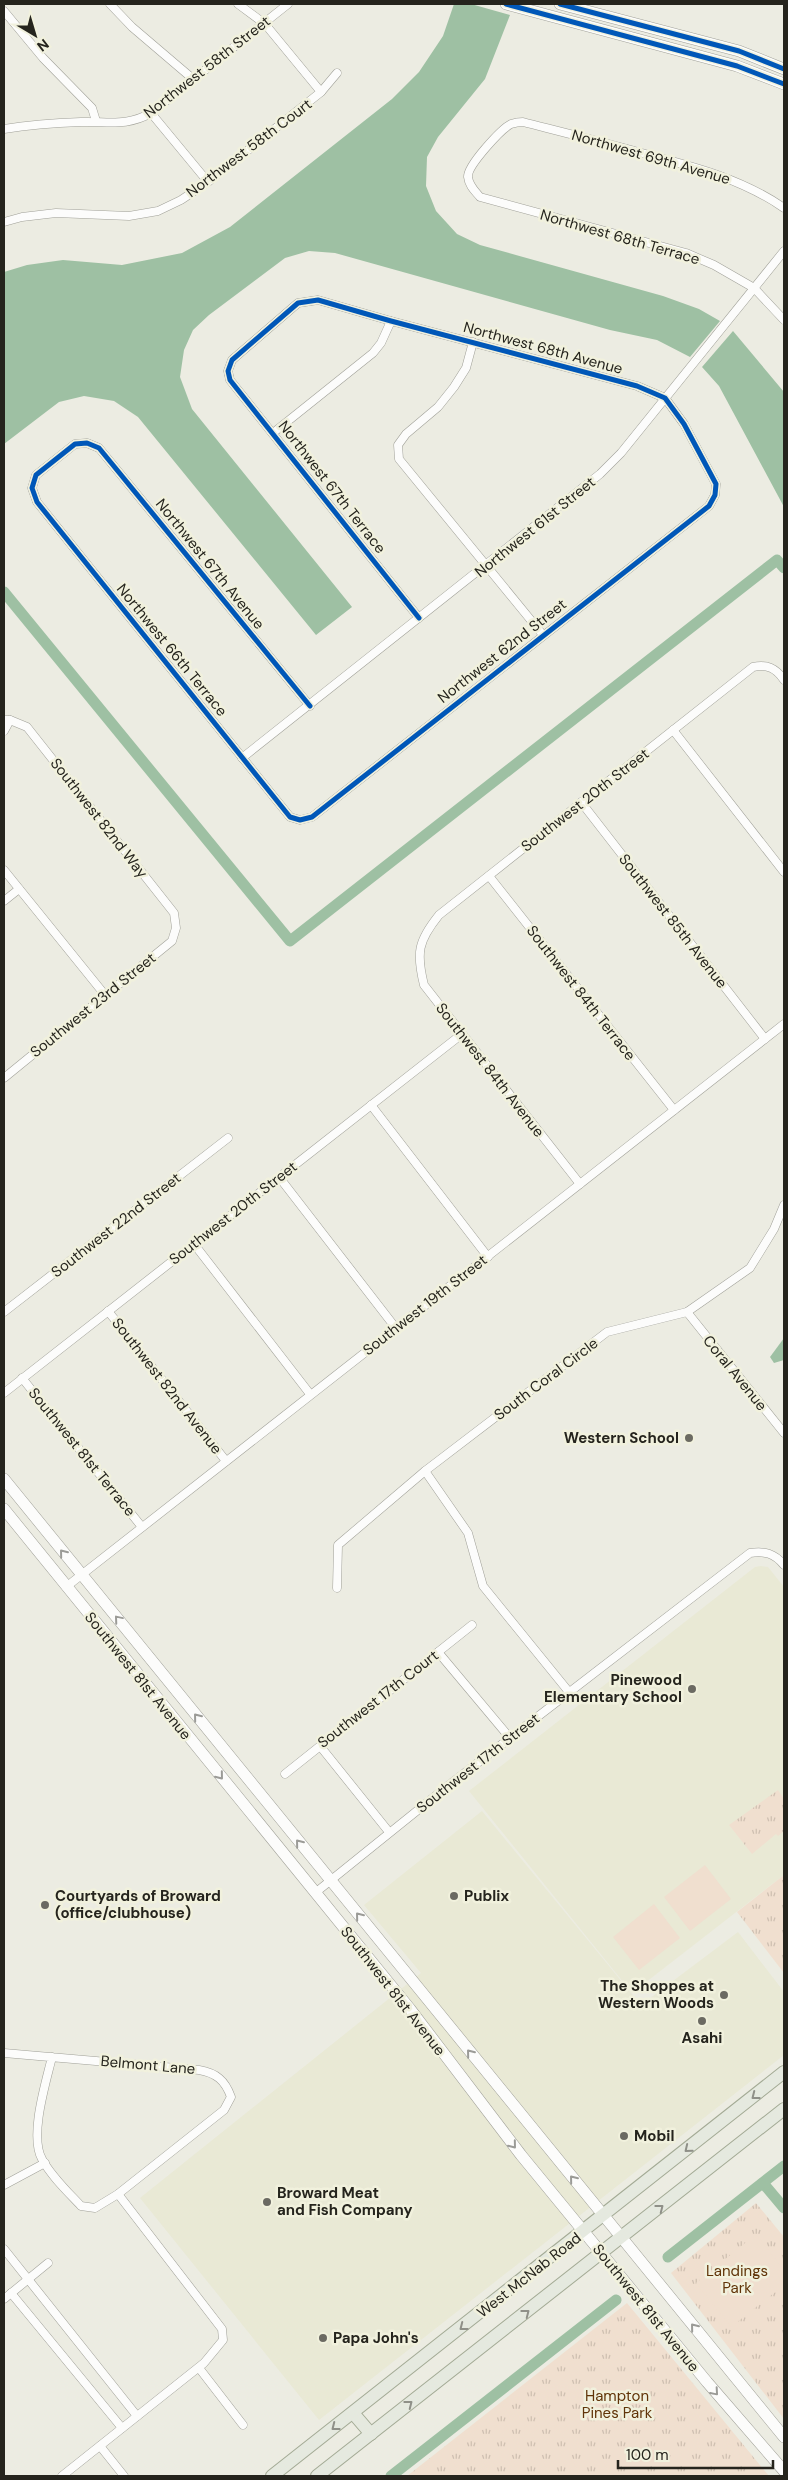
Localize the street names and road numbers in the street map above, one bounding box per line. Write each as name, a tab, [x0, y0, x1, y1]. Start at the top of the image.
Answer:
street label: Northwest 58th Street	[140, 11, 274, 123]
street label: Northwest 58th Court	[182, 94, 316, 202]
street label: Northwest 69th Avenue	[569, 125, 733, 189]
street label: Northwest 68th Terrace	[538, 205, 702, 269]
street label: Northwest 68th Avenue	[461, 317, 625, 379]
street label: Northwest 67th Terrace	[274, 416, 390, 558]
street label: Northwest 61st Street	[471, 472, 600, 582]
street label: Northwest 67th Avenue	[151, 495, 269, 633]
street label: Northwest 66th Terrace	[112, 579, 232, 721]
street label: Northwest 62nd Street	[433, 594, 571, 708]
street label: Southwest 20th Street	[517, 744, 653, 856]
street label: Southwest 82nd Way	[46, 754, 153, 883]
street label: Southwest 85th Avenue	[614, 850, 732, 992]
street label: Southwest 84th Terrace	[522, 921, 640, 1065]
street label: Southwest 23rd Street	[26, 948, 160, 1062]
street label: Southwest 84th Avenue	[431, 999, 549, 1141]
street label: Southwest 20th Street	[165, 1157, 301, 1269]
street label: Southwest 22nd Street	[47, 1168, 185, 1282]
street label: Southwest 19th Street	[359, 1250, 491, 1360]
street label: Southwest 82nd Avenue	[107, 1314, 227, 1458]
street label: Coral Avenue	[698, 1331, 772, 1415]
street label: South Coral Circle	[490, 1333, 602, 1425]
street label: Southwest 81st Terrace	[24, 1384, 140, 1520]
street label: Southwest 81st Avenue	[80, 1608, 196, 1744]
street label: Southwest 17th Court	[313, 1645, 443, 1753]
street label: Southwest 17th Street	[412, 1709, 544, 1817]
street label: Southwest 81st Avenue	[336, 1922, 450, 2060]
street label: Belmont Lane	[100, 2051, 196, 2079]
street label: West McNab Road	[473, 2228, 585, 2322]
street label: Southwest 81st Avenue	[588, 2240, 704, 2376]

